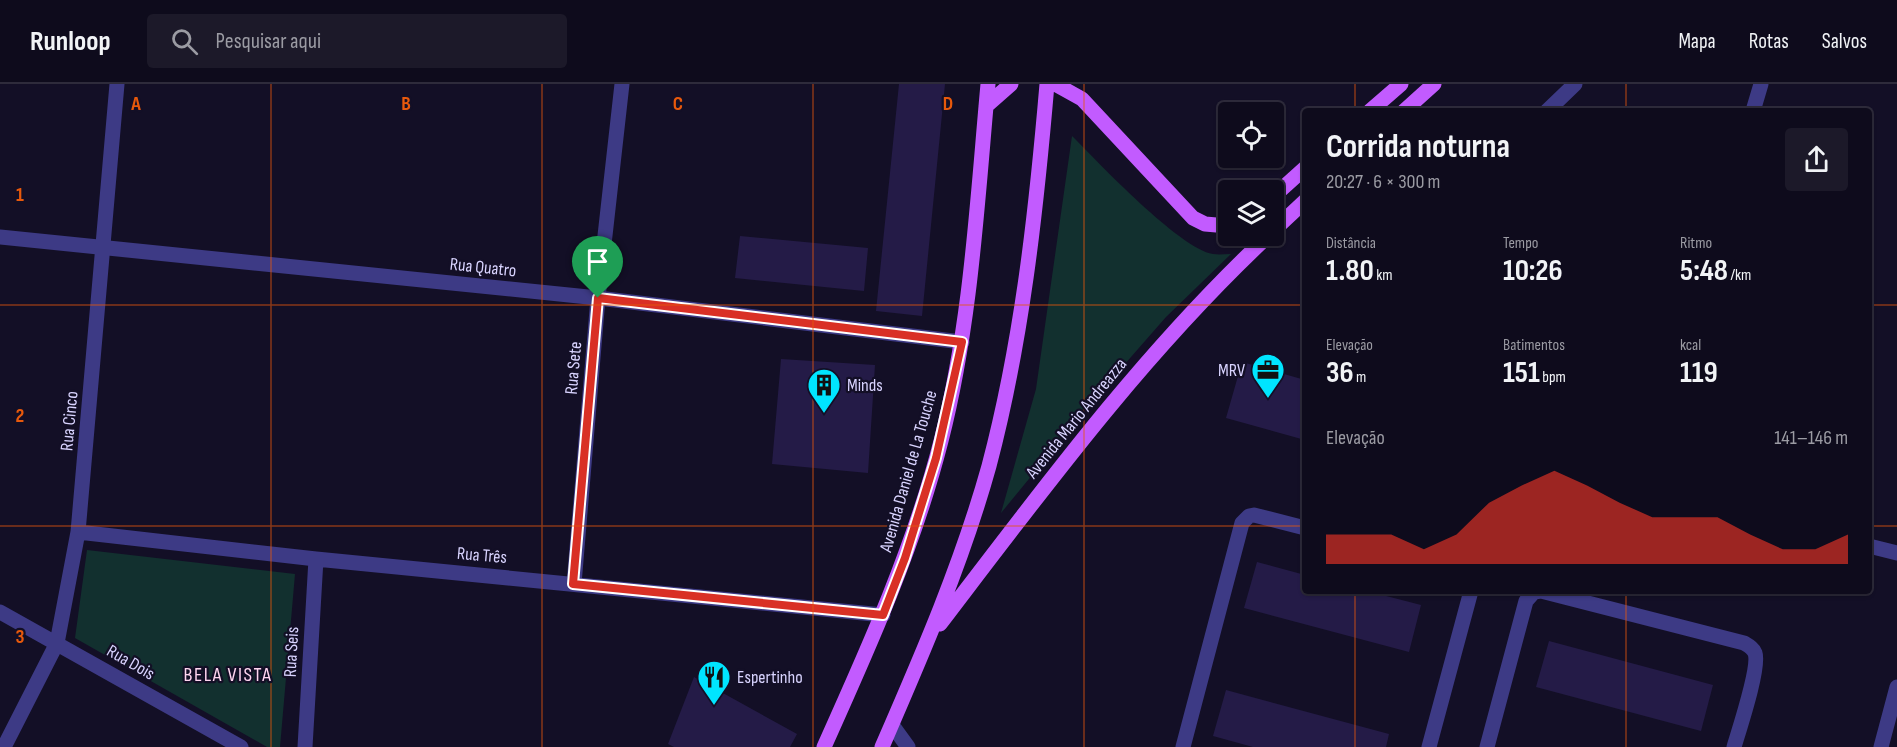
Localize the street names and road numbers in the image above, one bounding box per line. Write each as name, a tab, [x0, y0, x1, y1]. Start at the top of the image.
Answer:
street label: Rua Quatro	[449, 254, 517, 281]
street label: Rua Sete	[561, 341, 586, 395]
street label: Avenida Mario Andreazza	[1021, 354, 1131, 483]
street label: Avenida Daniel de La Touche	[875, 388, 942, 555]
street label: Rua Cinco	[56, 390, 83, 452]
street label: Rua Três	[456, 543, 508, 568]
street label: Rua Seis	[280, 626, 303, 678]
street label: Rua Dois	[103, 640, 158, 684]

